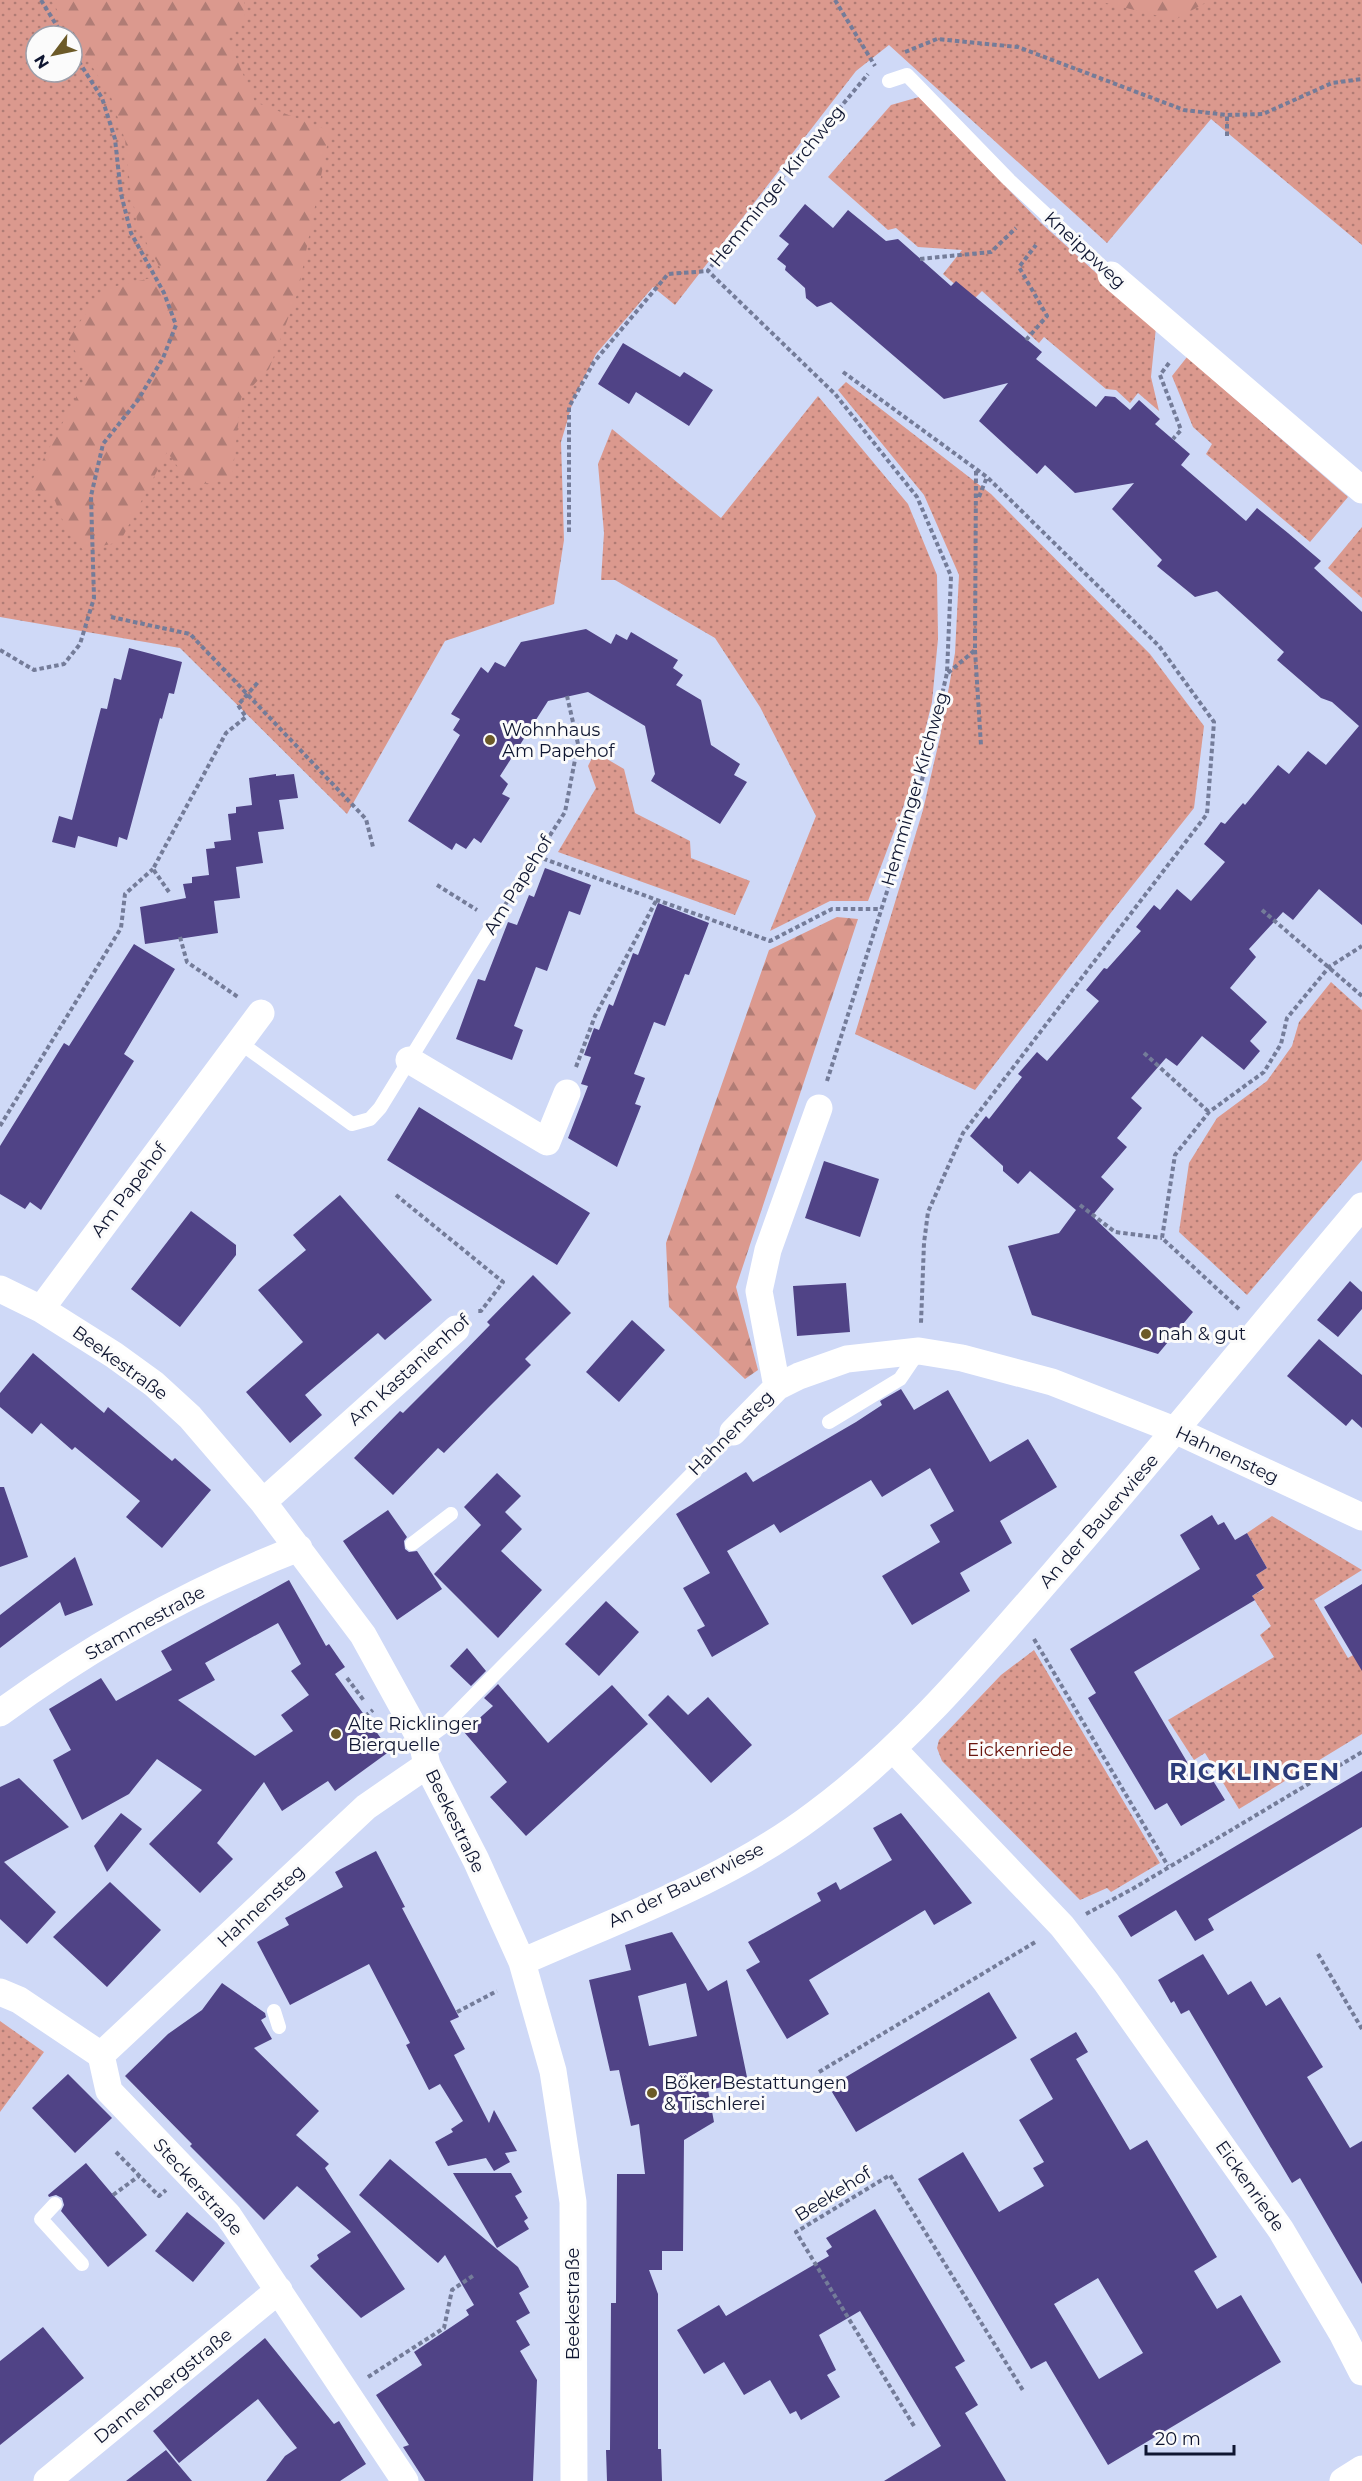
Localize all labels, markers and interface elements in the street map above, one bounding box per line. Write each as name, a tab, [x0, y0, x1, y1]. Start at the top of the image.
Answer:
north arrow	[24, 24, 84, 84]
text: N	[30, 51, 53, 72]
street label: Hemminger Kirchweg	[705, 101, 849, 271]
street label: Kneippweg	[1040, 207, 1130, 293]
street label: Hemminger Kirchweg	[877, 689, 953, 889]
place label: Wohnhaus Am Papehof	[502, 719, 616, 762]
marker: Wohnhaus Am Papehof	[483, 733, 497, 747]
street label: Am Papehof	[479, 831, 558, 939]
street label: Am Papehof	[86, 1138, 172, 1242]
street label: Am Kastanienhof	[344, 1309, 475, 1430]
street label: Beekestraße	[68, 1321, 172, 1405]
place label: nah & gut	[1158, 1323, 1246, 1345]
marker: nah & gut	[1139, 1327, 1153, 1341]
street label: Hahnensteg	[684, 1386, 778, 1480]
street label: Hahnensteg	[1172, 1421, 1282, 1489]
street label: An der Bauerwiese	[1035, 1449, 1163, 1593]
street label: Stammestraße	[81, 1581, 209, 1665]
place label: Alte Ricklinger Bierquelle	[348, 1713, 479, 1756]
marker: Alte Ricklinger Bierquelle	[329, 1727, 343, 1741]
park label: Eickenriede	[967, 1739, 1073, 1761]
district label: RICKLINGEN	[1169, 1757, 1341, 1786]
street label: Beekestraße	[420, 1766, 490, 1877]
street label: An der Bauerwiese	[604, 1838, 768, 1932]
street label: Hahnensteg	[213, 1860, 309, 1952]
place label: Böker Bestattungen & Tischlerei	[664, 2072, 847, 2115]
marker: Böker Bestattungen & Tischlerei	[645, 2086, 659, 2100]
street label: Steckerstraße	[149, 2134, 248, 2240]
street label: Eickenriede	[1211, 2136, 1290, 2236]
street label: Beekehof	[791, 2161, 876, 2226]
street label: Beekestraße	[562, 2248, 584, 2360]
street label: Dannenbergstraße	[89, 2323, 237, 2448]
scale bar	[1146, 2418, 1234, 2456]
text: 20 m	[1155, 2428, 1201, 2450]

